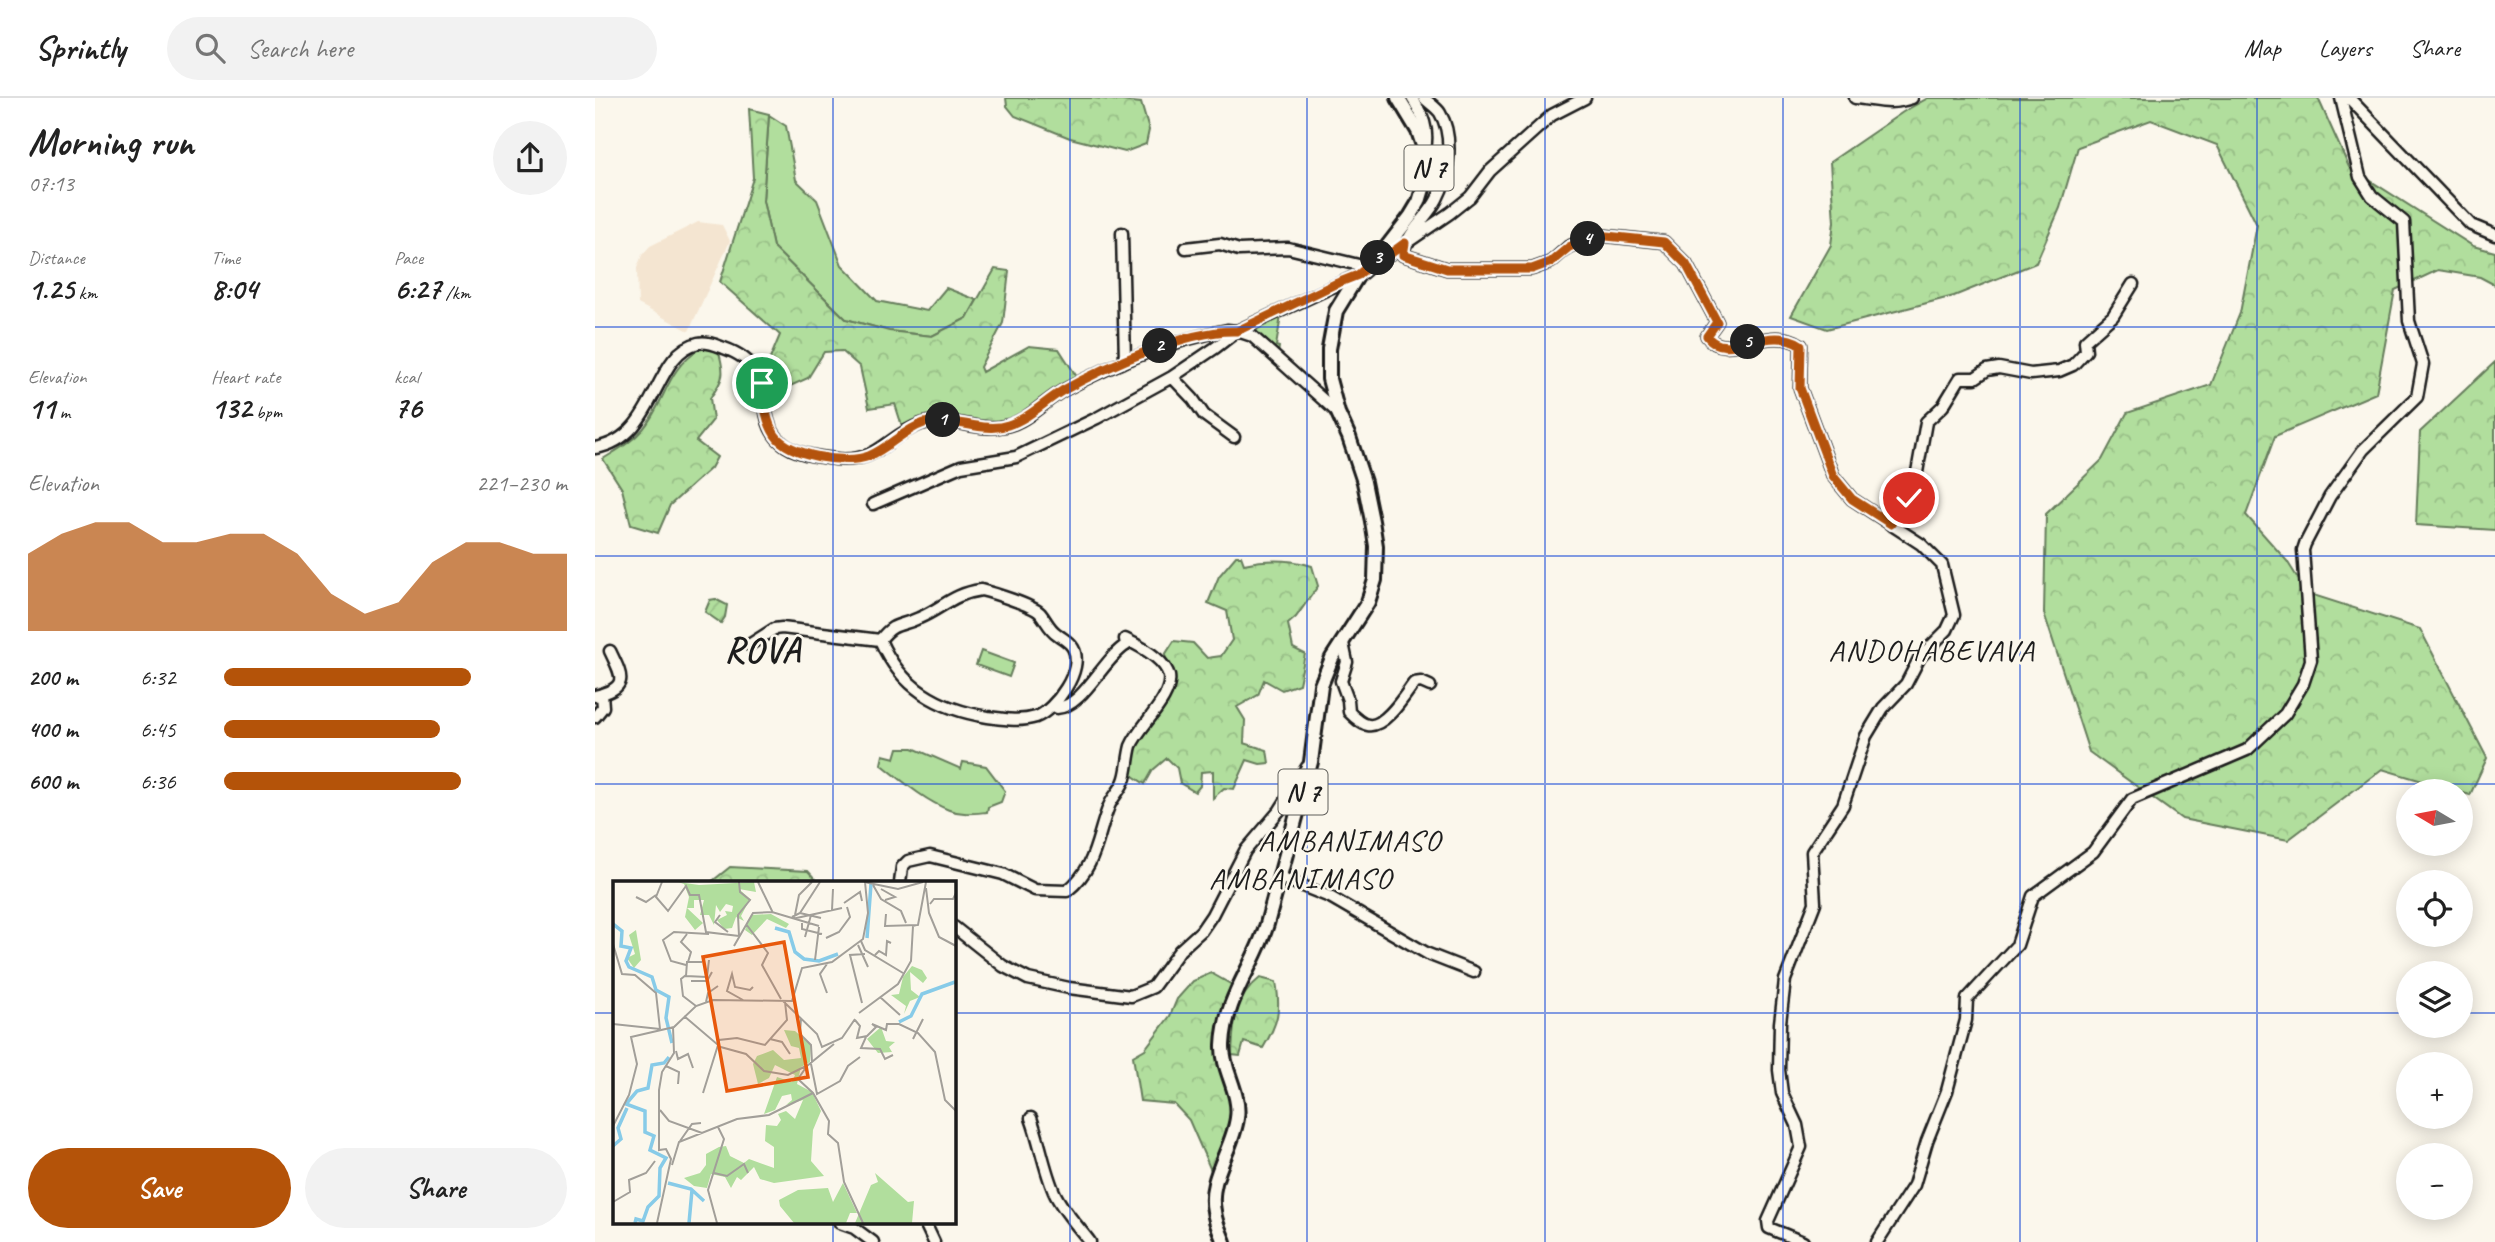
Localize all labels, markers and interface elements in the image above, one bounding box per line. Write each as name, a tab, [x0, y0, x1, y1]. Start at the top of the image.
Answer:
search box	[167, 17, 657, 80]
text: Sprintly	[35, 27, 125, 69]
icon: search	[191, 29, 229, 67]
text: Search here	[247, 32, 353, 65]
text: Map	[2244, 33, 2281, 63]
text: Layers	[2319, 33, 2372, 63]
text: Share	[2410, 33, 2460, 63]
text: Morning run	[28, 119, 194, 166]
button: share	[493, 121, 567, 195]
road number: N 7	[1405, 146, 1453, 190]
text: 07:13	[28, 169, 74, 198]
pin: 4	[1571, 222, 1605, 256]
text: 4	[1583, 226, 1592, 250]
pin: 3	[1361, 240, 1395, 276]
text: 3	[1373, 245, 1382, 269]
text: Distance	[28, 246, 85, 270]
text: Time	[211, 246, 240, 270]
text: Pace	[394, 246, 423, 270]
text: 1.25	[28, 270, 74, 308]
text: 8:04	[211, 270, 257, 308]
text: 6:27	[394, 270, 441, 308]
text: km	[74, 281, 97, 305]
text: /km	[441, 281, 470, 305]
pin: 5	[1731, 324, 1765, 360]
pin: 2	[1143, 328, 1177, 364]
text: 5	[1743, 329, 1752, 353]
text: 2	[1155, 333, 1164, 357]
pin	[732, 353, 792, 413]
icon: arrive	[743, 364, 781, 402]
text: Elevation	[28, 365, 86, 389]
text: Heart rate	[211, 365, 280, 389]
text: kcal	[394, 365, 419, 389]
text: 11	[28, 389, 55, 427]
text: 132	[211, 389, 252, 427]
text: 76	[394, 389, 422, 427]
text: m	[55, 400, 70, 424]
text: bpm	[252, 400, 282, 424]
pin: 1	[925, 402, 961, 438]
text: 1	[938, 407, 947, 431]
pin	[1879, 468, 1939, 528]
text: Elevation	[28, 469, 99, 498]
text: 221–230 m	[476, 469, 567, 498]
icon: check	[1890, 479, 1928, 517]
district label: ROVA	[724, 628, 802, 673]
district label: ANDOHABEVAVA	[1829, 631, 2035, 669]
text: 200 m	[28, 663, 78, 692]
text: 6:32	[140, 663, 176, 692]
text: 400 m	[28, 715, 78, 744]
text: 6:45	[140, 715, 176, 744]
text: 600 m	[28, 767, 78, 796]
text: 6:36	[140, 767, 176, 796]
road number: N 7	[1279, 770, 1327, 814]
north arrow	[2396, 779, 2473, 856]
map controls	[2396, 779, 2473, 1220]
district label: AMBANIMASO	[1258, 821, 1443, 859]
district label: AMBANIMASO	[1209, 859, 1394, 897]
button: locate	[2396, 870, 2473, 947]
inset map	[613, 881, 955, 1224]
button: layers	[2396, 961, 2473, 1038]
button: +	[2396, 1052, 2473, 1129]
button: −	[2396, 1143, 2473, 1220]
button: Save	[28, 1148, 291, 1228]
button: Share	[305, 1148, 567, 1228]

